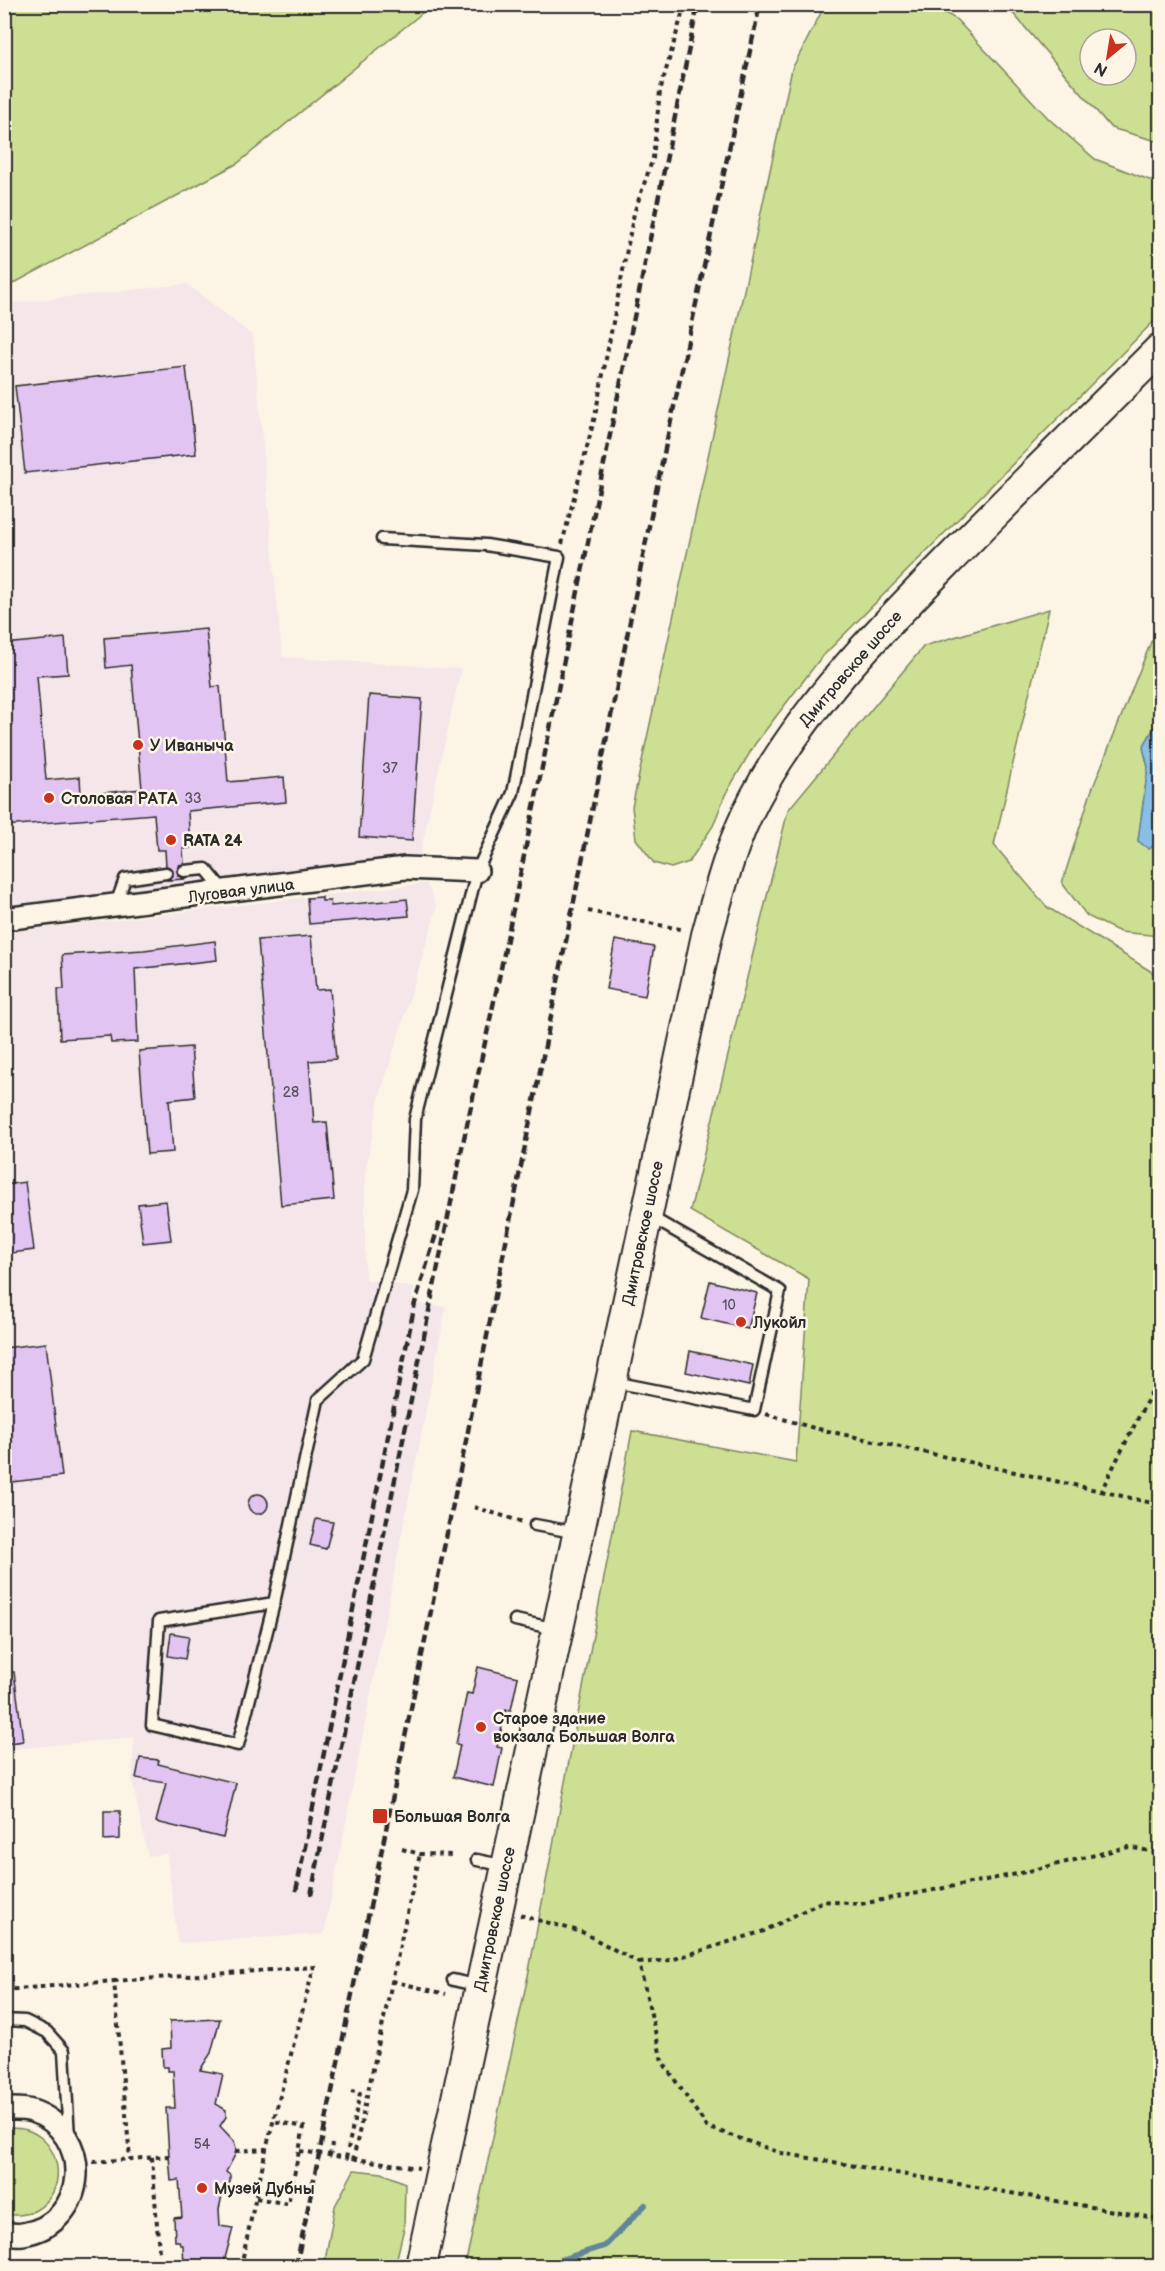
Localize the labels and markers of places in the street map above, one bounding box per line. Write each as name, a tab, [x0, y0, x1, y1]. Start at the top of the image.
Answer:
place label: У Иваныча	[150, 737, 234, 756]
marker: У Иваныча	[131, 738, 145, 752]
place label: Столовая РАТА	[61, 790, 178, 809]
marker: Столовая РАТА	[42, 791, 56, 805]
place label: RATA 24	[183, 832, 243, 851]
marker: RATA 24	[164, 833, 178, 847]
place label: Лукойл	[752, 1314, 807, 1333]
marker: Лукойл	[734, 1315, 748, 1329]
place label: Старое здание вокзала Большая Волга	[493, 1710, 675, 1747]
marker: Старое здание вокзала Большая Волга	[474, 1720, 488, 1734]
marker: Большая Волга	[371, 1807, 389, 1825]
place label: Большая Волга	[394, 1808, 511, 1827]
place label: Музей Дубны	[214, 2180, 315, 2199]
marker: Музей Дубны	[195, 2181, 209, 2195]

